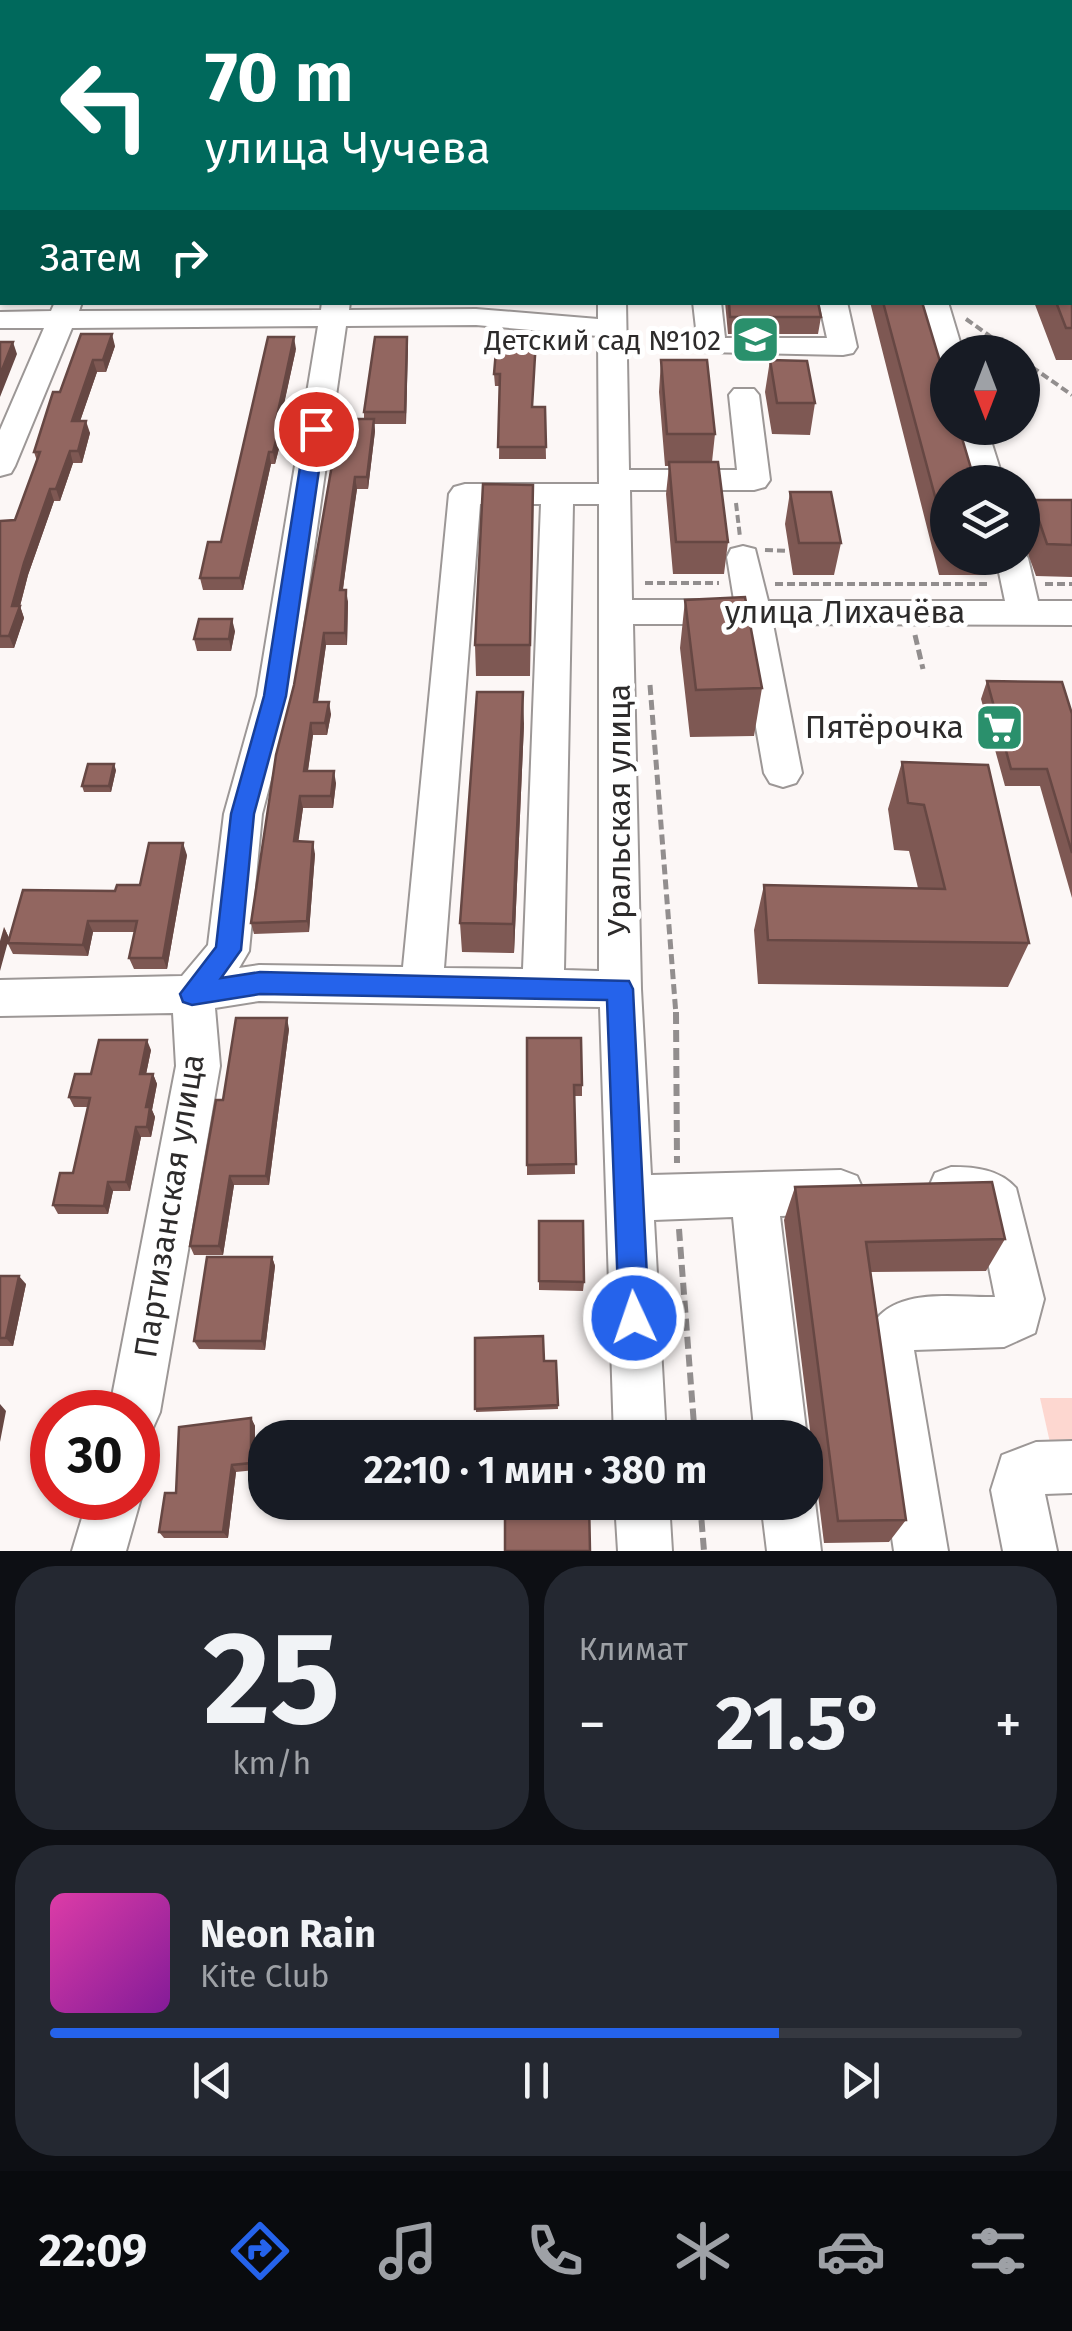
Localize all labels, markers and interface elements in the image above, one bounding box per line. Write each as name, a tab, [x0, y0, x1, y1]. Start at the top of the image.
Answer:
text: 70 m	[205, 36, 354, 120]
icon: left	[40, 40, 170, 170]
text: улица Чучева	[205, 121, 491, 175]
icon: right	[162, 230, 217, 285]
text: Затем	[40, 235, 142, 281]
school or university icon: Детский сад №102	[730, 314, 782, 366]
place label: Детский сад №102	[483, 324, 721, 357]
north arrow	[930, 335, 1040, 445]
map controls	[930, 335, 1040, 575]
pin	[274, 387, 359, 472]
icon: arrive	[289, 402, 344, 457]
button: layers	[930, 465, 1040, 575]
street label: улица Лихачёва	[725, 593, 965, 631]
street label: Уральская улица	[600, 684, 638, 936]
supermarket icon: Пятёрочка	[973, 701, 1025, 753]
place label: Пятёрочка	[805, 708, 964, 746]
street label: Партизанская улица	[126, 1051, 212, 1361]
position arrow	[582, 1266, 686, 1370]
speed limit sign: 30	[30, 1390, 160, 1520]
text: 22:10 · 1 мин · 380 m	[364, 1447, 707, 1493]
text: 25	[203, 1601, 340, 1757]
text: Климат	[579, 1630, 688, 1668]
text: 21.5°	[716, 1679, 885, 1769]
text: −	[579, 1692, 606, 1758]
text: +	[995, 1692, 1022, 1758]
text: km/h	[232, 1744, 311, 1782]
text: Neon Rain	[200, 1911, 376, 1957]
text: Kite Club	[200, 1957, 329, 1995]
icon: previous	[185, 2053, 240, 2108]
icon: pause	[509, 2053, 564, 2108]
icon: next	[833, 2053, 888, 2108]
icon: directions	[225, 2216, 295, 2286]
icon: music	[373, 2216, 443, 2286]
icon: phone	[520, 2216, 590, 2286]
icon: climate	[668, 2216, 738, 2286]
icon: car	[816, 2216, 886, 2286]
icon: filters	[963, 2216, 1033, 2286]
text: 22:09	[39, 2224, 147, 2278]

